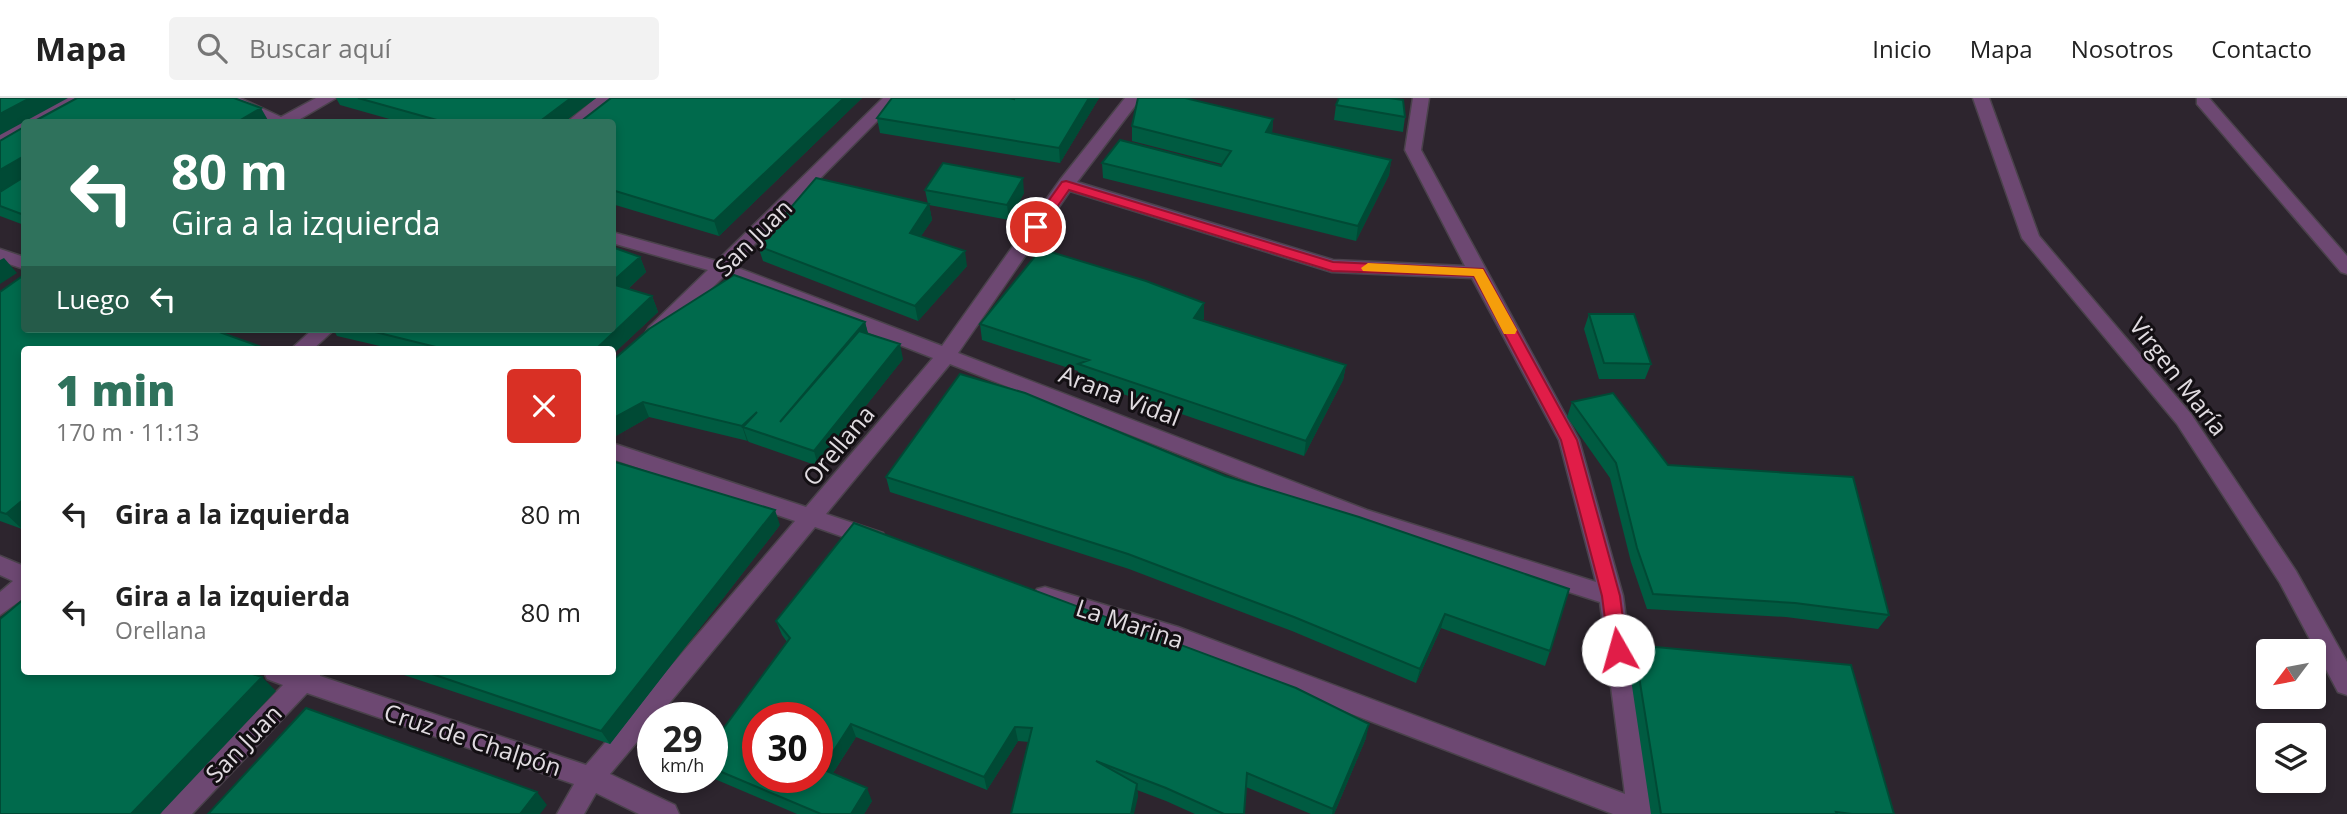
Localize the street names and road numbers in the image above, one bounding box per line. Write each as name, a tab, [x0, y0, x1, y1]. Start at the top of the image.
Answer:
street label: San Juan	[707, 191, 799, 283]
street label: Virgen María	[2122, 310, 2236, 442]
street label: Arana Vidal	[1055, 357, 1185, 433]
street label: Orellana	[795, 398, 881, 492]
street label: La Marina	[1072, 590, 1188, 656]
street label: Cruz de Chalpón	[380, 695, 566, 783]
street label: San Juan	[198, 697, 288, 789]

